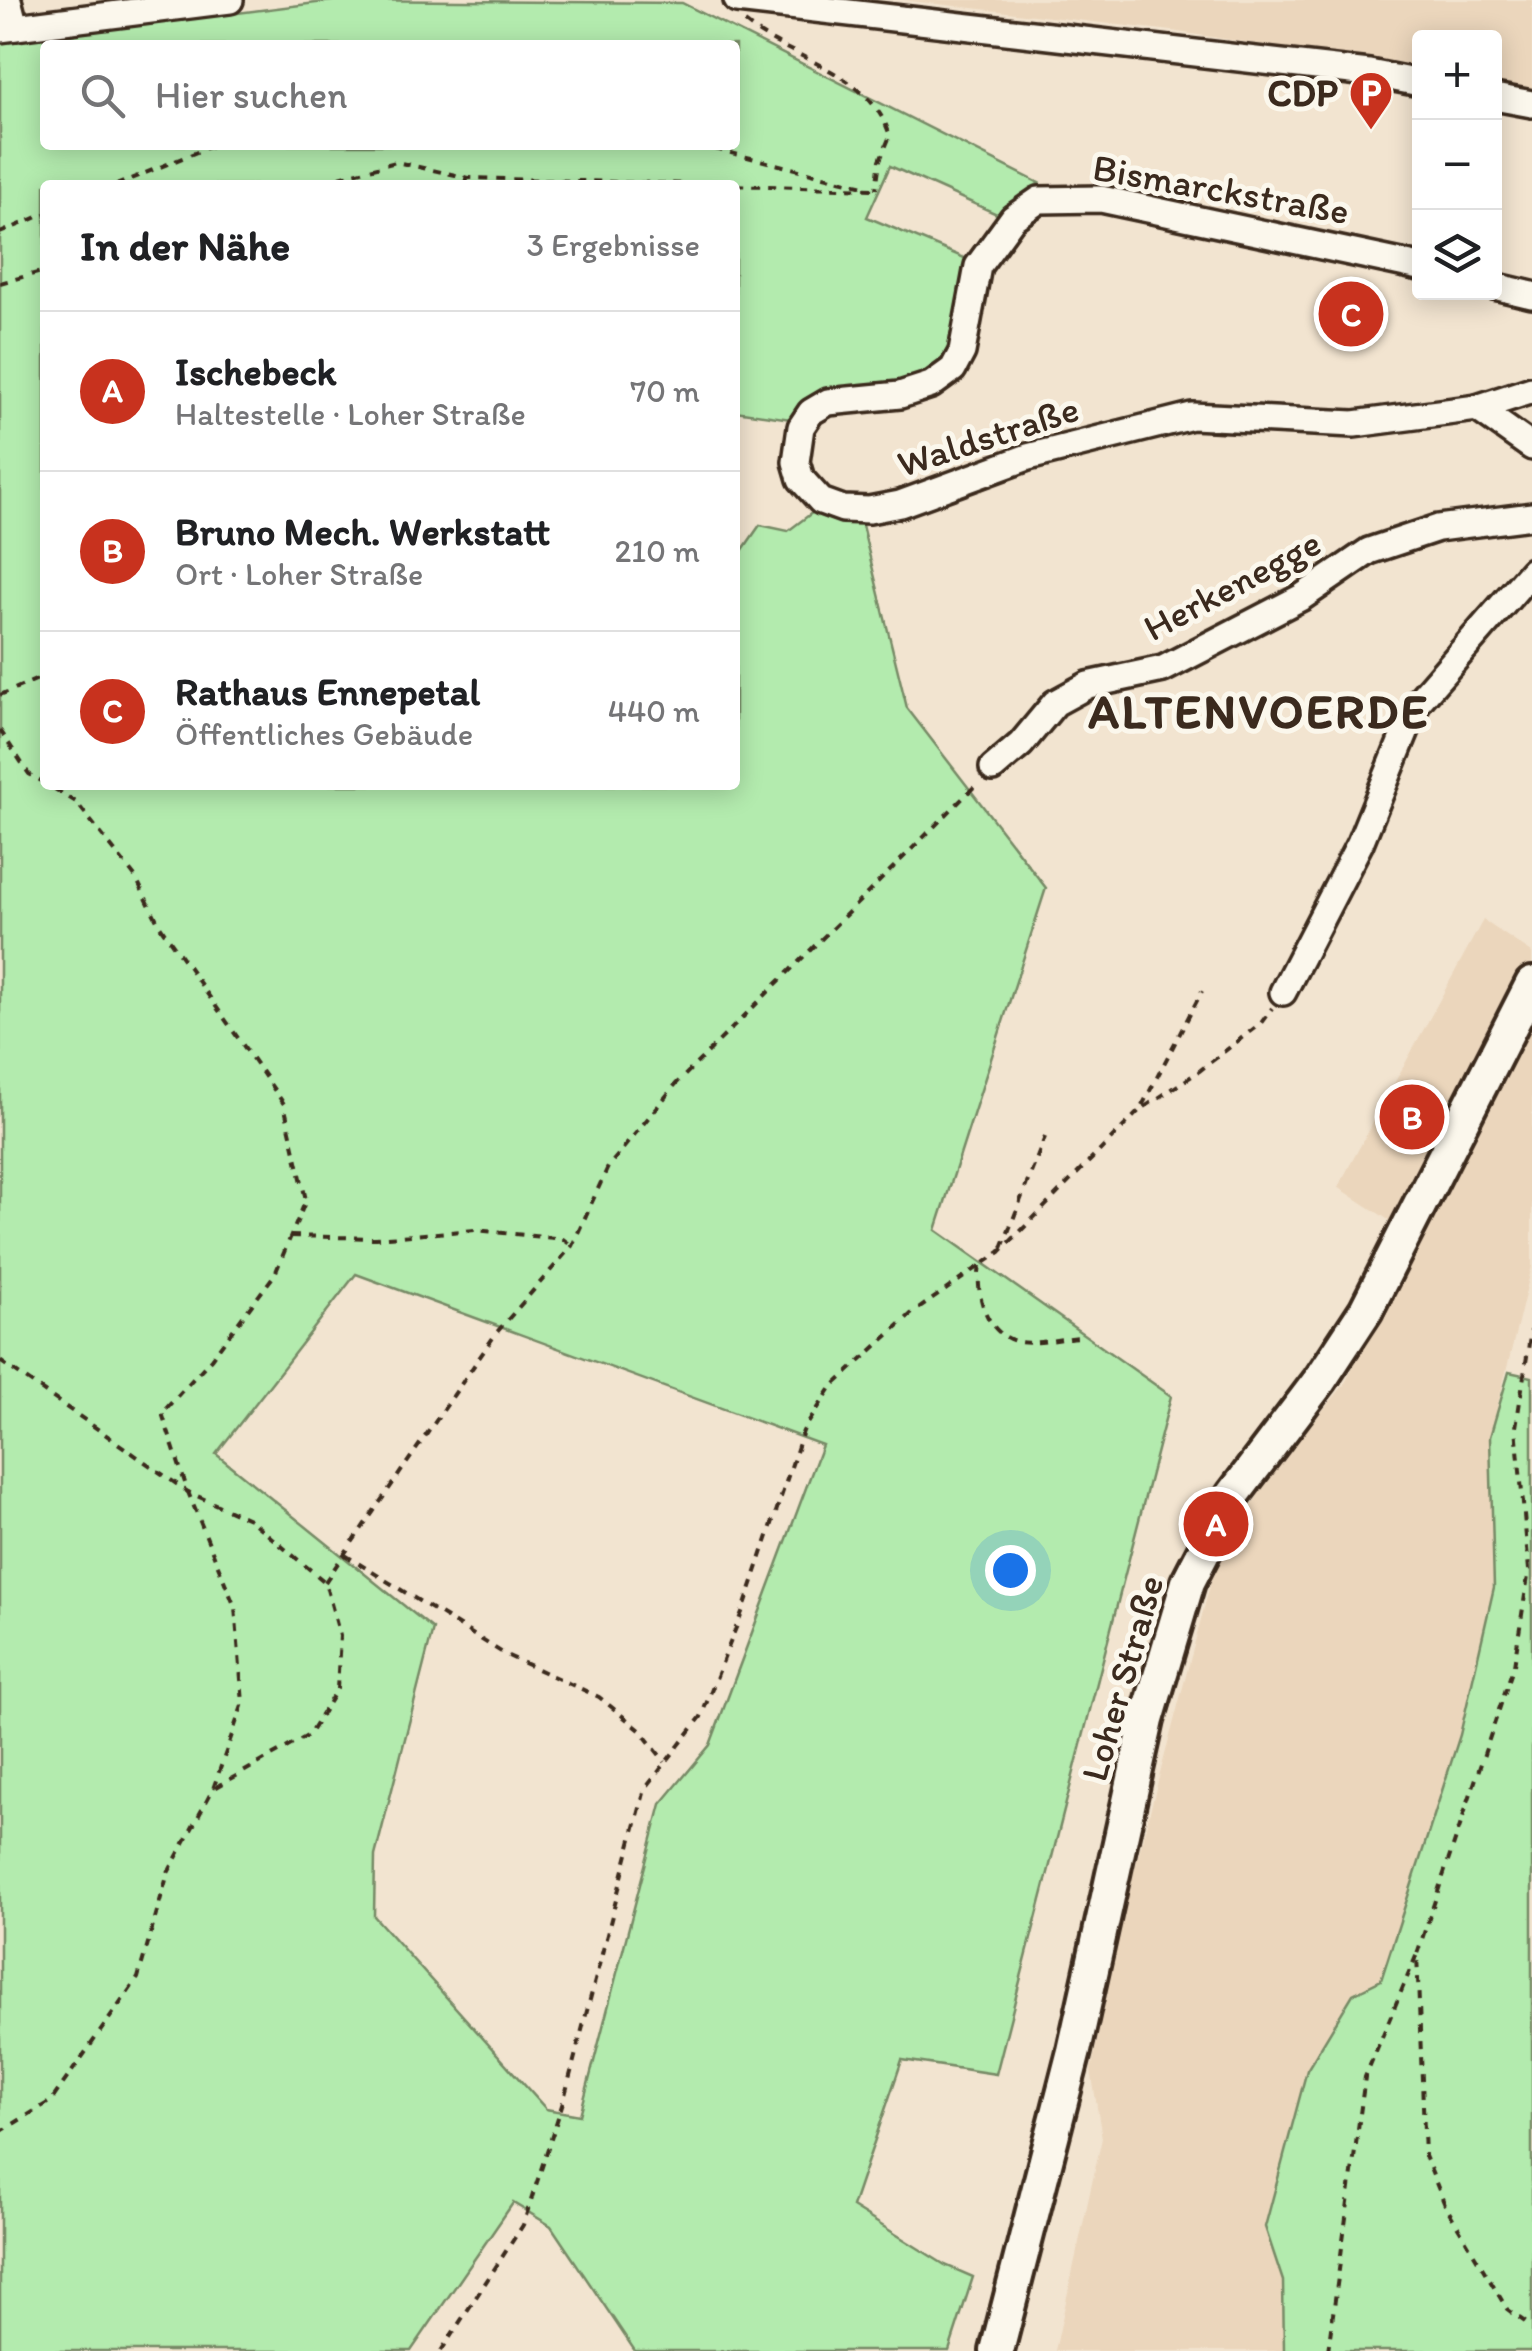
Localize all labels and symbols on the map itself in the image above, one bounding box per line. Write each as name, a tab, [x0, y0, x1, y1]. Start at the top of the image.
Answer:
place label: CDP	[1267, 70, 1338, 116]
parking icon: CDP	[1348, 70, 1394, 131]
street label: Bismarckstraße	[1089, 144, 1353, 234]
pin: C	[1318, 276, 1384, 352]
street label: Waldstraße	[891, 385, 1085, 487]
street label: Herkenegge	[1136, 519, 1328, 651]
district label: ALTENVOERDE	[1088, 682, 1430, 740]
pin: B	[1380, 1080, 1444, 1154]
pin: A	[1184, 1486, 1248, 1562]
your location	[985, 1545, 1036, 1596]
street label: Loher Straße	[1071, 1570, 1173, 1786]

